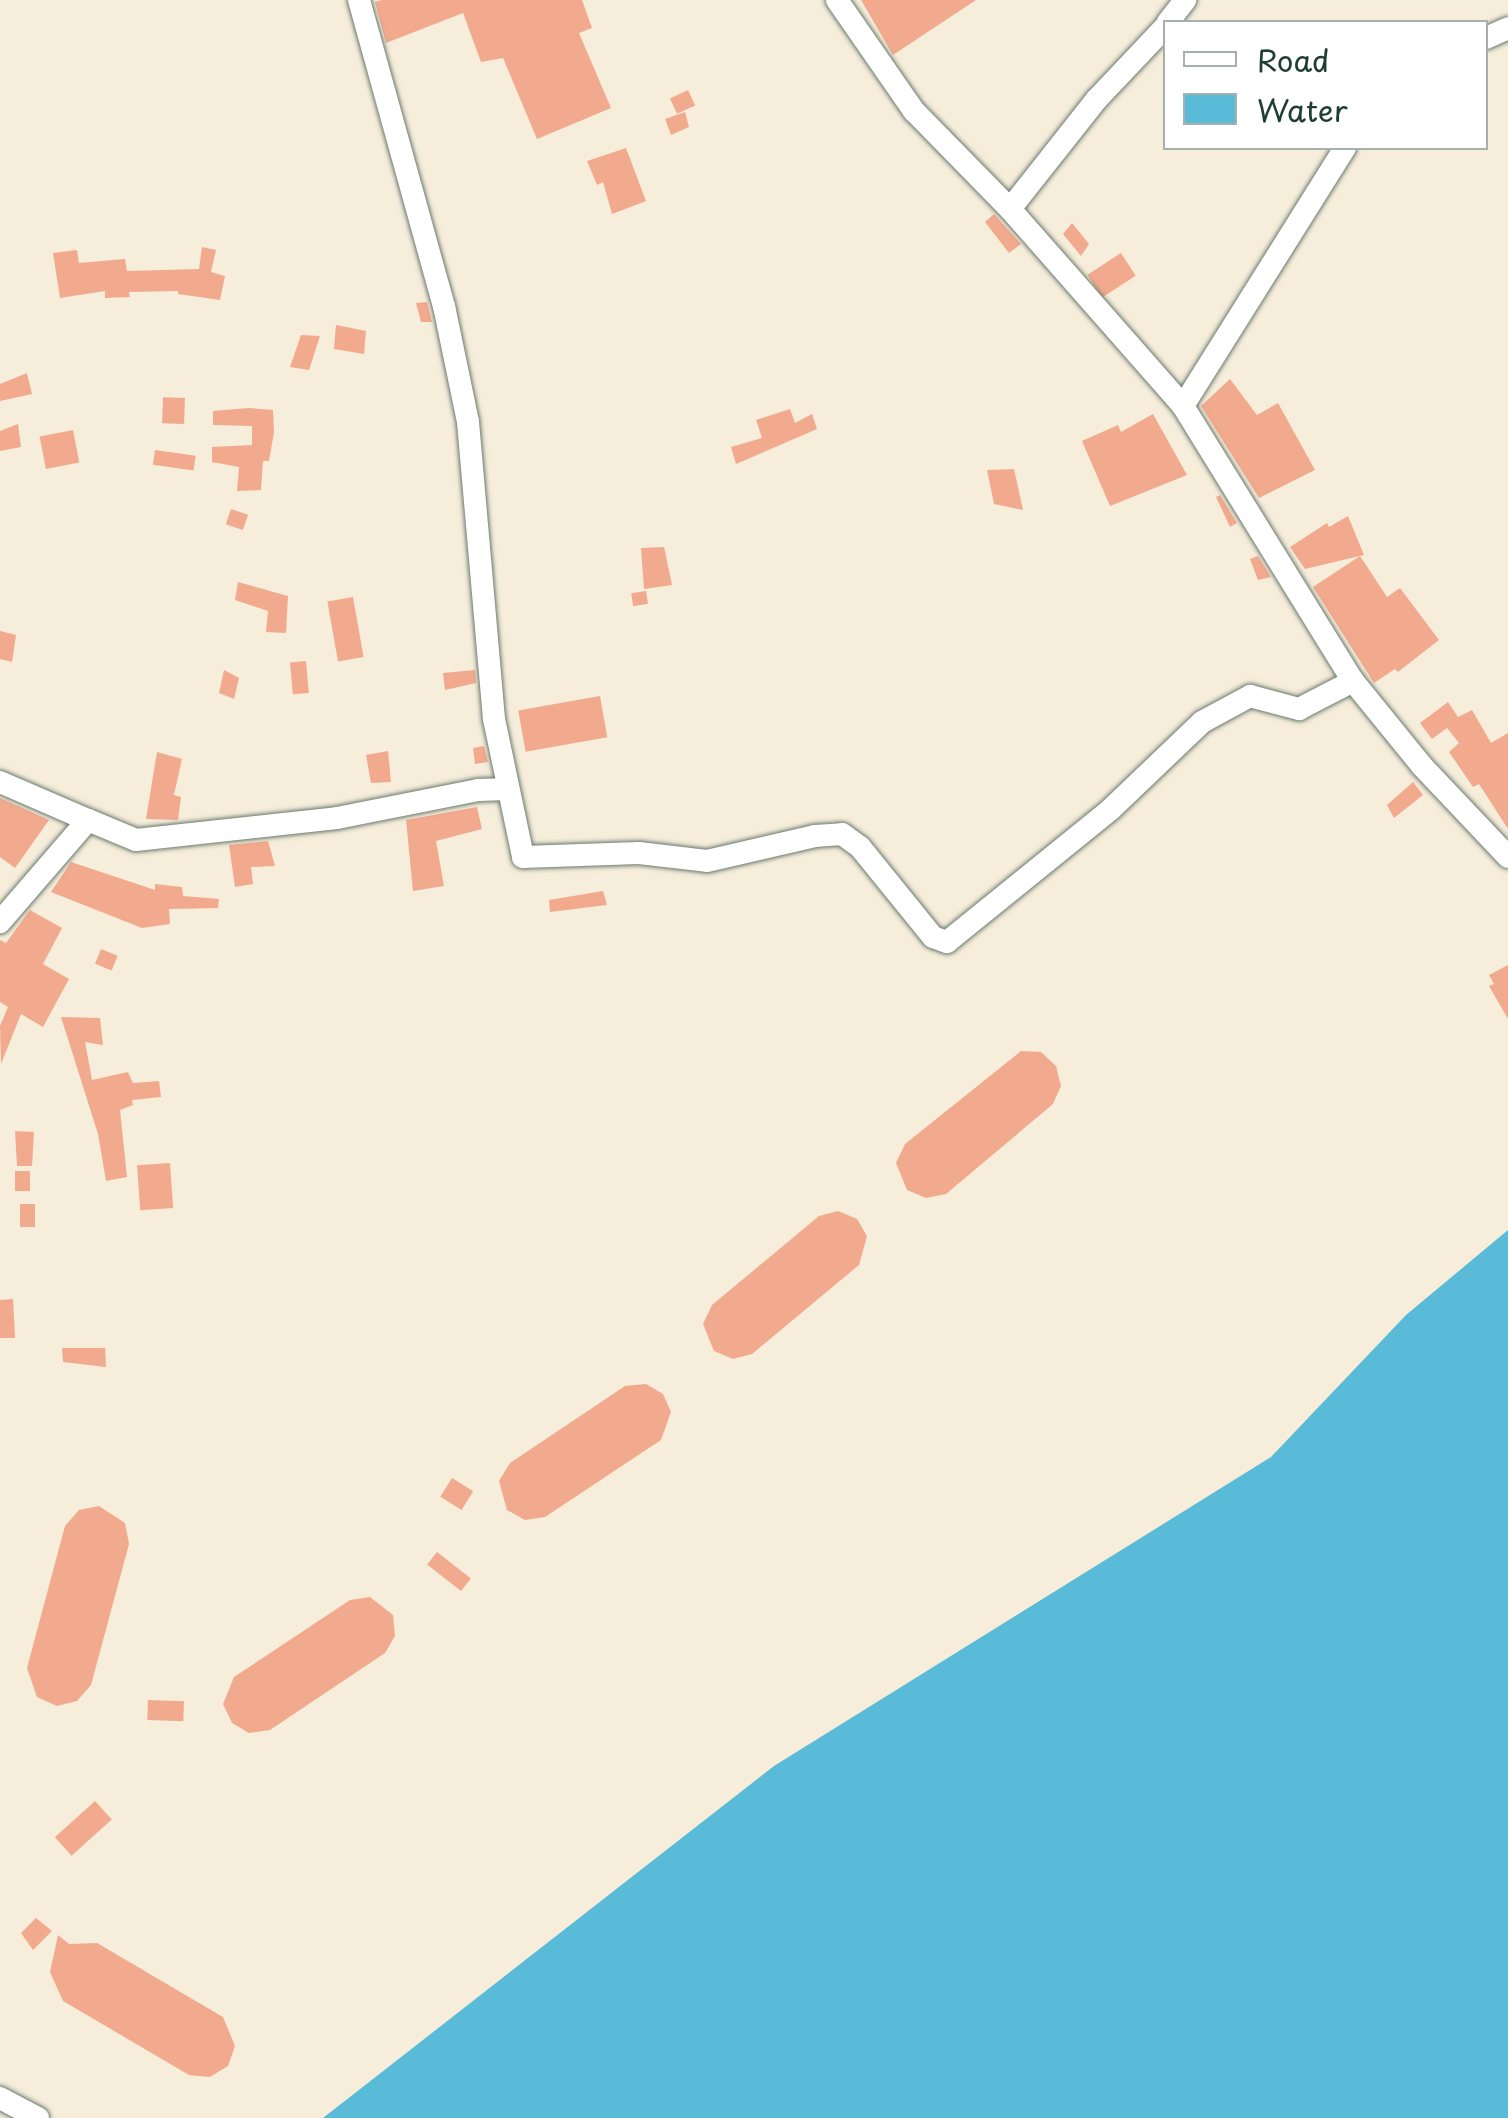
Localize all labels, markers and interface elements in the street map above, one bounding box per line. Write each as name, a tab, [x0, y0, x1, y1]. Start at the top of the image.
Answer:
legend	[1163, 20, 1488, 150]
text: Road	[1257, 37, 1330, 82]
text: Water	[1257, 87, 1348, 132]

